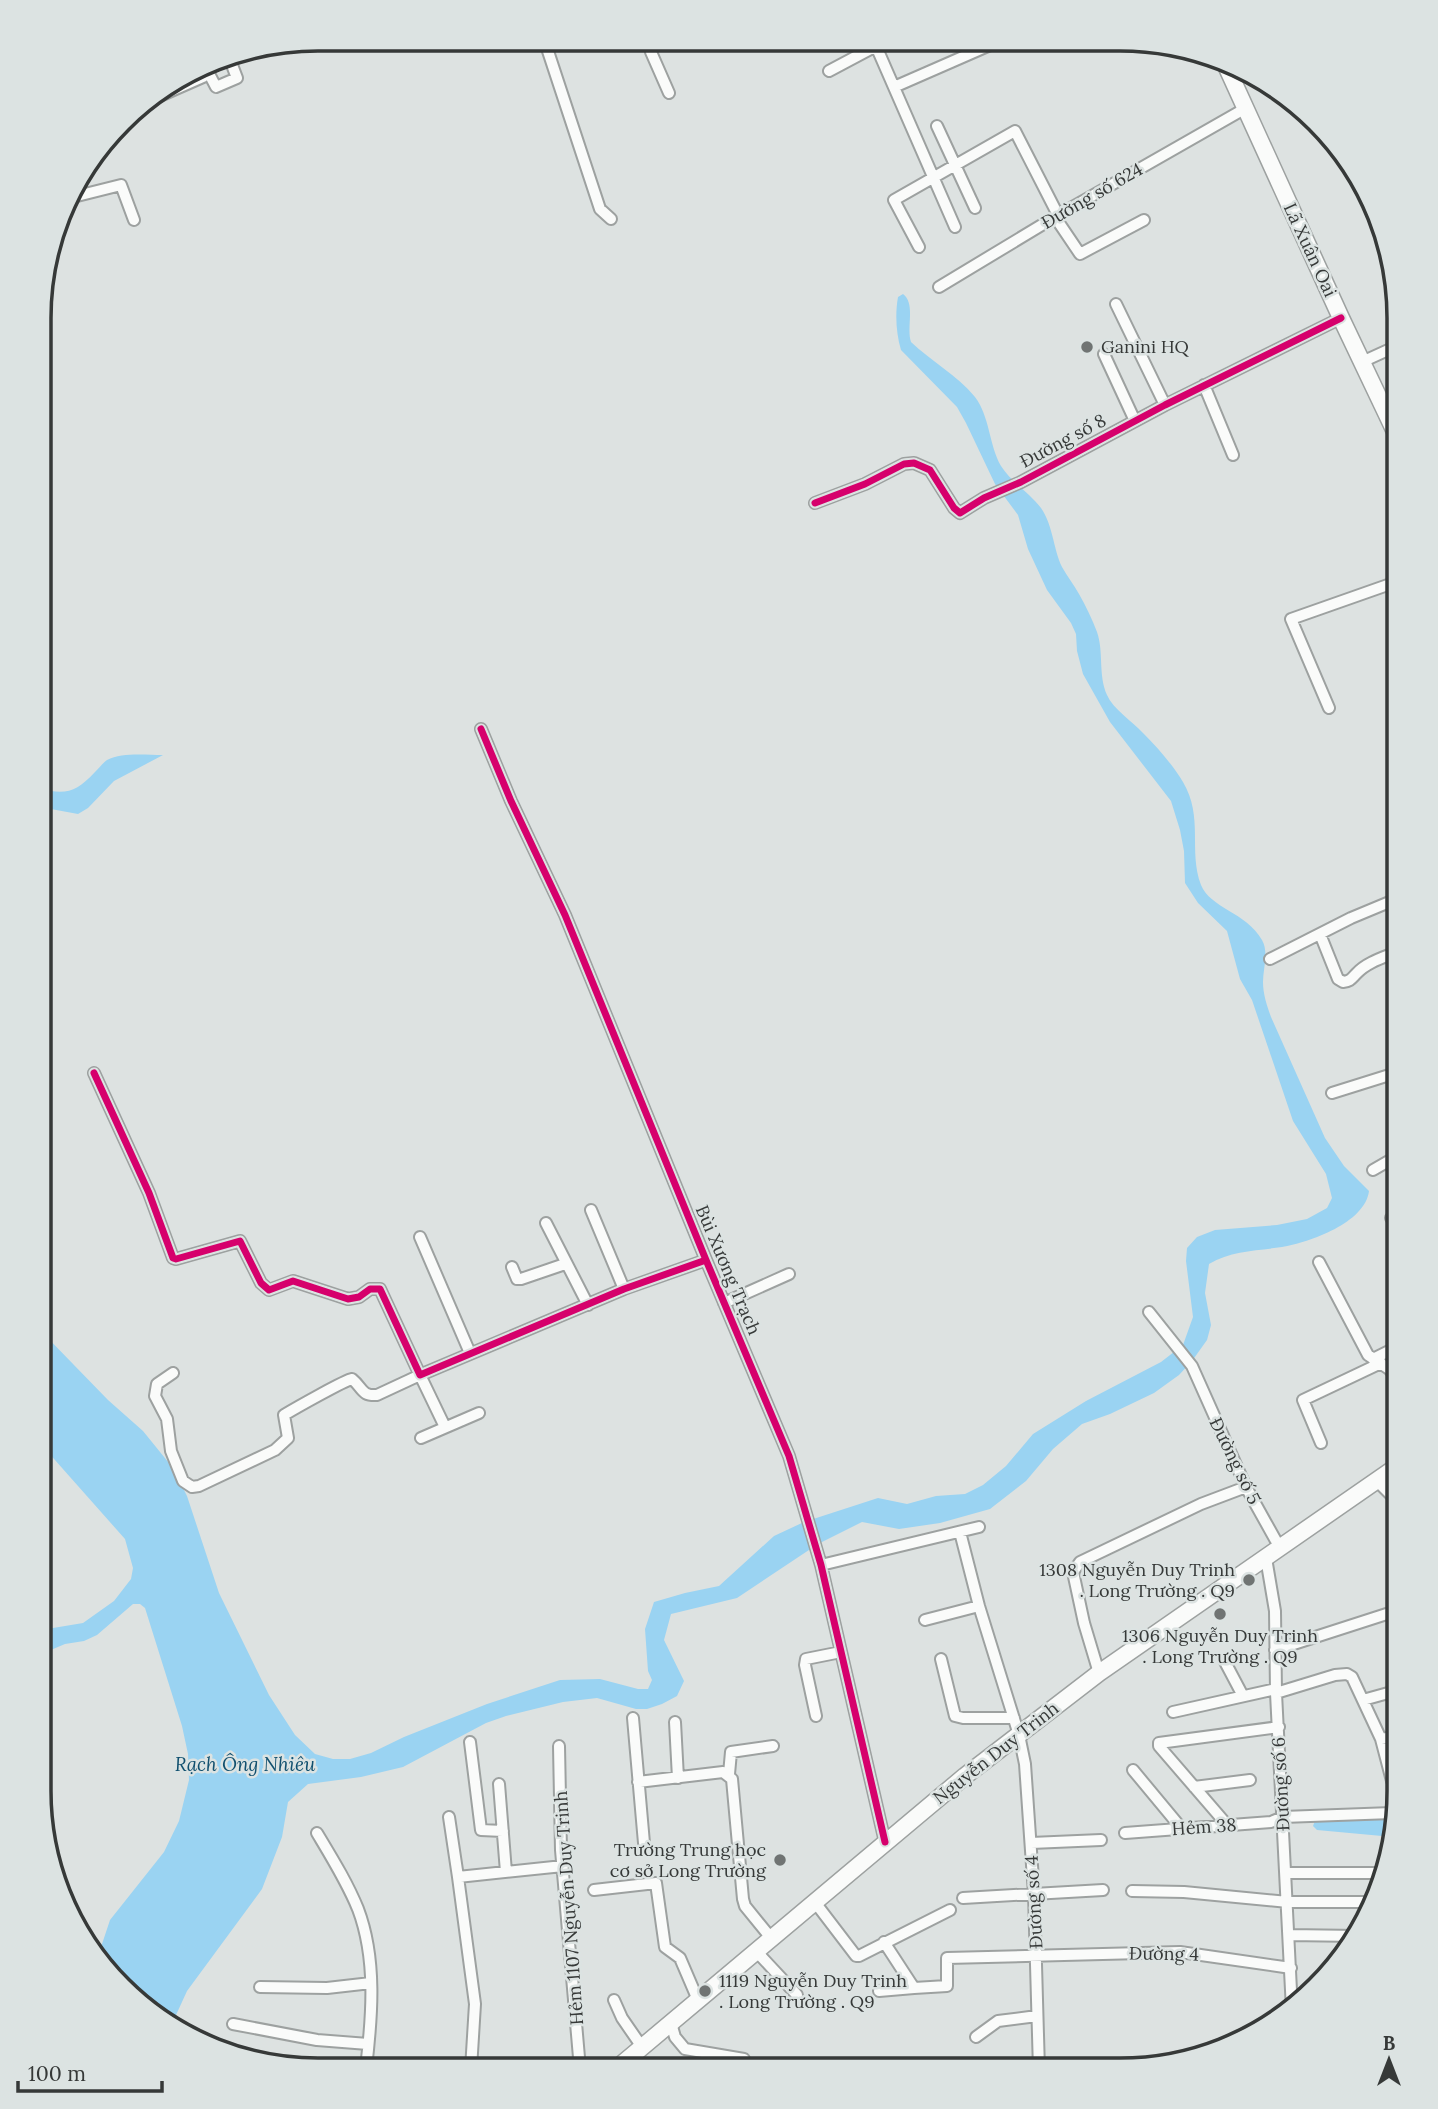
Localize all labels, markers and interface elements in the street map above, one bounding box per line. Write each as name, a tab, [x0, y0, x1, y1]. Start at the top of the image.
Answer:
street label: Đường số 624	[1037, 157, 1147, 234]
street label: Lã Xuân Oai	[1279, 199, 1342, 300]
place label: Ganini HQ	[1101, 335, 1190, 358]
marker: Ganini HQ	[1079, 339, 1095, 355]
street label: Đường số 8	[1016, 408, 1110, 473]
street label: Bùi Xương Trạch	[691, 1201, 766, 1338]
street label: Đường số 5	[1205, 1414, 1266, 1508]
place label: 1308 Nguyễn Duy Trinh . Long Trường . Q9	[1039, 1558, 1235, 1602]
marker: 1308 Nguyễn Duy Trinh . Long Trường . Q9	[1241, 1572, 1257, 1588]
marker: 1306 Nguyễn Duy Trinh . Long Trường . Q9	[1212, 1606, 1228, 1622]
place label: 1306 Nguyễn Duy Trinh . Long Trường . Q9	[1122, 1624, 1318, 1668]
street label: Nguyễn Duy Trinh	[928, 1696, 1063, 1809]
street label: Đường số 6	[1267, 1736, 1294, 1832]
water label: Rạch Ông Nhiêu	[175, 1752, 316, 1776]
street label: Hẻm 1107 Nguyễn Duy Trinh	[549, 1790, 588, 2026]
street label: Hẻm 38	[1171, 1813, 1237, 1840]
place label: Trường Trung học cơ sở Long Trường	[610, 1838, 767, 1882]
marker: Trường Trung học cơ sở Long Trường	[772, 1852, 788, 1868]
street label: Đường số 4	[1020, 1854, 1047, 1949]
street label: Đường 4	[1129, 1941, 1199, 1966]
place label: 1119 Nguyễn Duy Trinh . Long Trường . Q9	[719, 1969, 907, 2013]
marker: 1119 Nguyễn Duy Trinh . Long Trường . Q9	[697, 1983, 713, 1999]
north arrow	[1354, 2025, 1424, 2095]
text: B	[1383, 2031, 1396, 2055]
scale bar	[18, 2050, 161, 2094]
text: 100 m	[28, 2060, 86, 2087]

